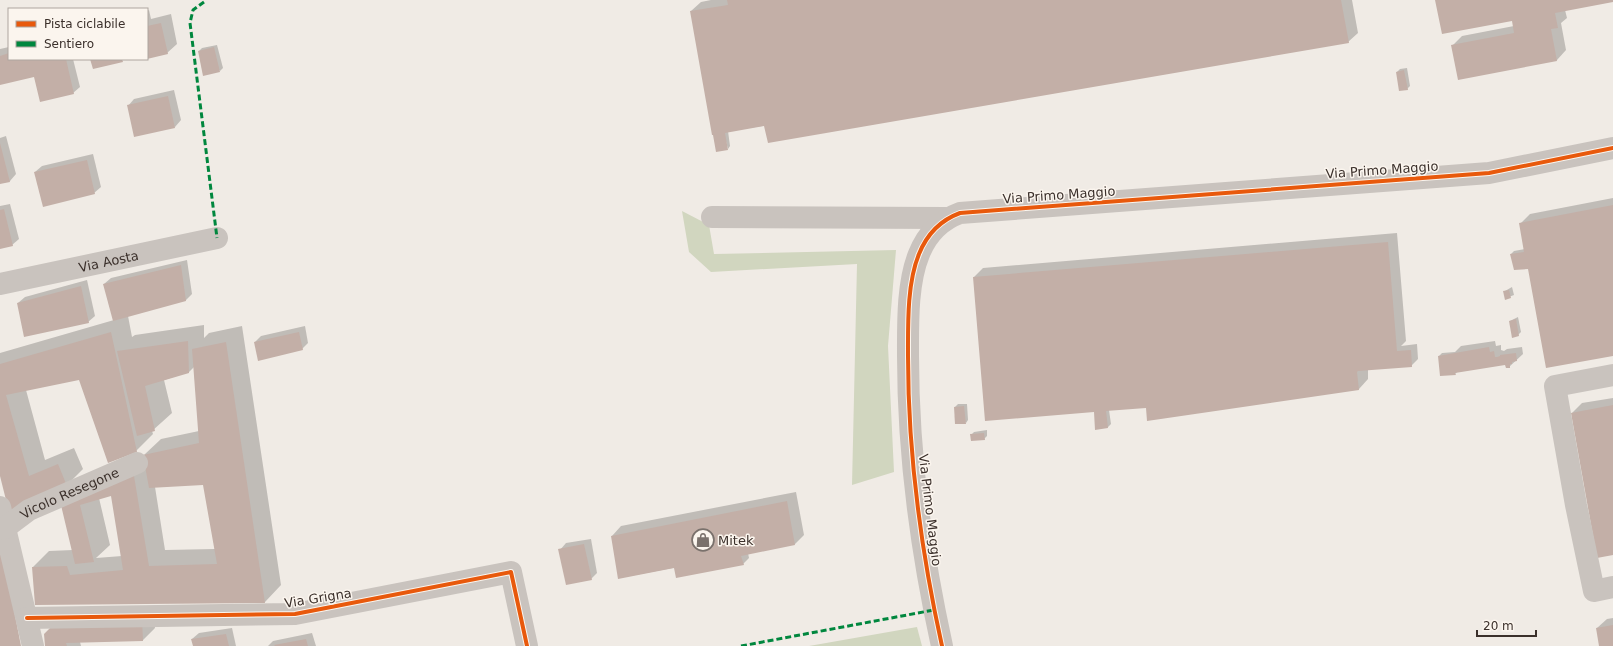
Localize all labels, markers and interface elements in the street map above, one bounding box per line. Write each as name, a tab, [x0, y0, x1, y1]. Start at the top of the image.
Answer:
legend	[8, 8, 148, 60]
text: Pista ciclabile	[44, 17, 125, 31]
text: Sentiero	[44, 37, 94, 51]
street label: Via Primo Maggio	[1325, 159, 1439, 181]
street label: Via Primo Maggio	[1002, 184, 1116, 206]
street label: Via Aosta	[77, 247, 140, 275]
street label: Via Primo Maggio	[916, 453, 944, 567]
street label: Vicolo Resegone	[17, 464, 121, 522]
shop icon: Mitek	[690, 527, 716, 553]
place label: Mitek	[718, 533, 754, 548]
street label: Via Grigna	[283, 585, 353, 611]
scale bar	[1477, 612, 1536, 638]
text: 20 m	[1483, 619, 1514, 633]

